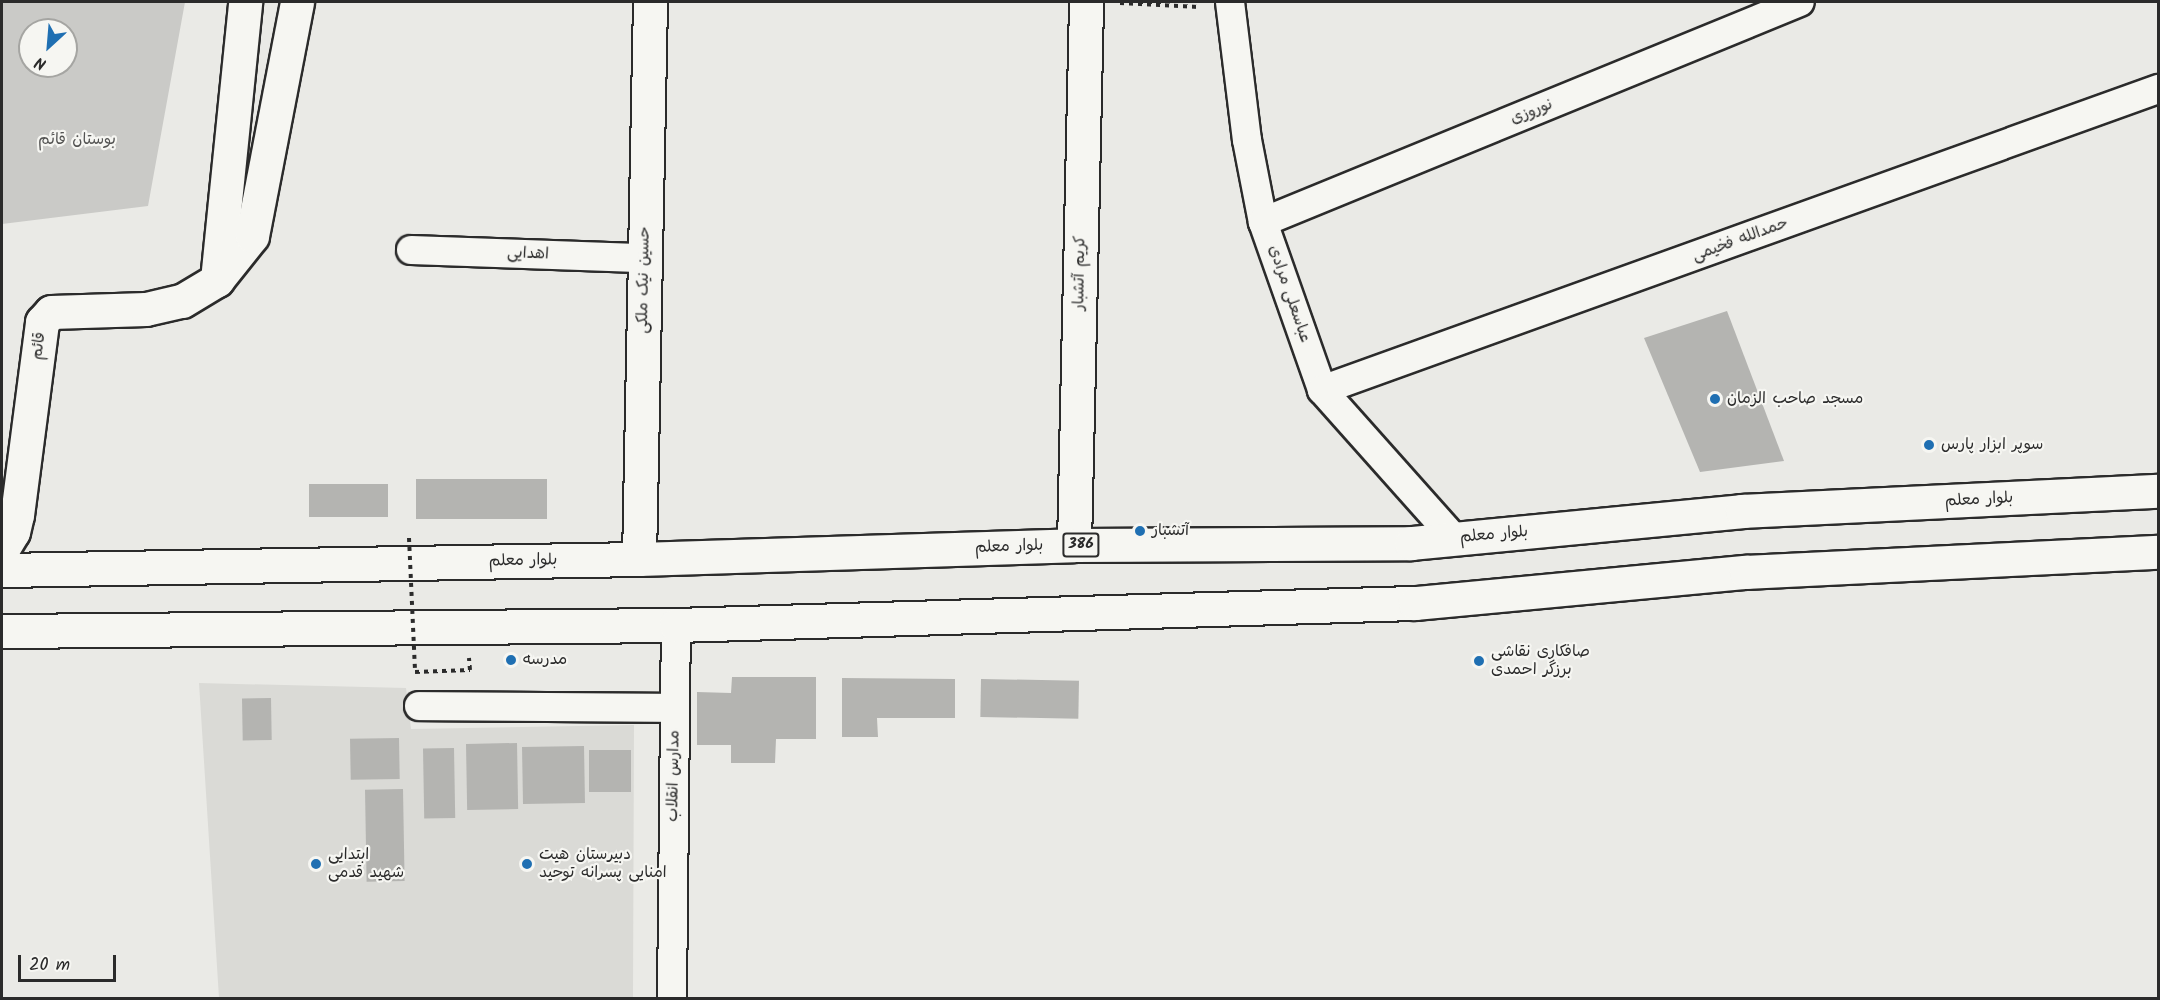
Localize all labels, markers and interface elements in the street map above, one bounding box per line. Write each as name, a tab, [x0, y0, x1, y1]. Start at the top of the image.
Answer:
north arrow	[18, 18, 78, 78]
text: N	[31, 49, 51, 76]
street label: نوروزی	[1508, 95, 1556, 129]
park label: بوستان قائم	[38, 130, 116, 150]
street label: حمدالله فخیمی	[1690, 214, 1790, 266]
street label: حسین نیک ملکی	[633, 226, 655, 334]
street label: کریم آتشبار	[1070, 235, 1090, 311]
street label: عباسعلی مرادی	[1263, 243, 1315, 345]
street label: اهدایی	[507, 244, 549, 264]
street label: قائم	[28, 331, 50, 361]
place label: مسجد صاحب الزمان	[1727, 389, 1863, 409]
marker: مسجد صاحب الزمان	[1708, 392, 1722, 406]
place label: سوپر ابزار پارس	[1941, 435, 2043, 455]
marker: سوپر ابزار پارس	[1922, 438, 1936, 452]
street label: بلوار معلم	[1944, 489, 2014, 511]
place label: آتشبار	[1152, 521, 1189, 541]
street label: بلوار معلم	[1459, 522, 1529, 548]
marker: آتشبار	[1133, 524, 1147, 538]
road number: 386	[1062, 533, 1100, 557]
street label: بلوار معلم	[974, 536, 1044, 558]
street label: بلوار معلم	[489, 551, 557, 571]
place label: صافکاری نقاشی برزگر احمدی	[1491, 642, 1590, 680]
place label: مدرسه	[523, 650, 567, 670]
marker: مدرسه	[504, 653, 518, 667]
marker: صافکاری نقاشی برزگر احمدی	[1472, 654, 1486, 668]
street label: مدارس انقلاب	[664, 730, 684, 822]
place label: ابتدایی شهید قدمی	[328, 845, 404, 883]
place label: دبیرستان هیت امنایی پسرانه توحید	[539, 845, 667, 883]
marker: ابتدایی شهید قدمی	[309, 857, 323, 871]
marker: دبیرستان هیت امنایی پسرانه توحید	[520, 857, 534, 871]
scale bar	[21, 943, 118, 981]
text: 20 m	[29, 951, 70, 980]

